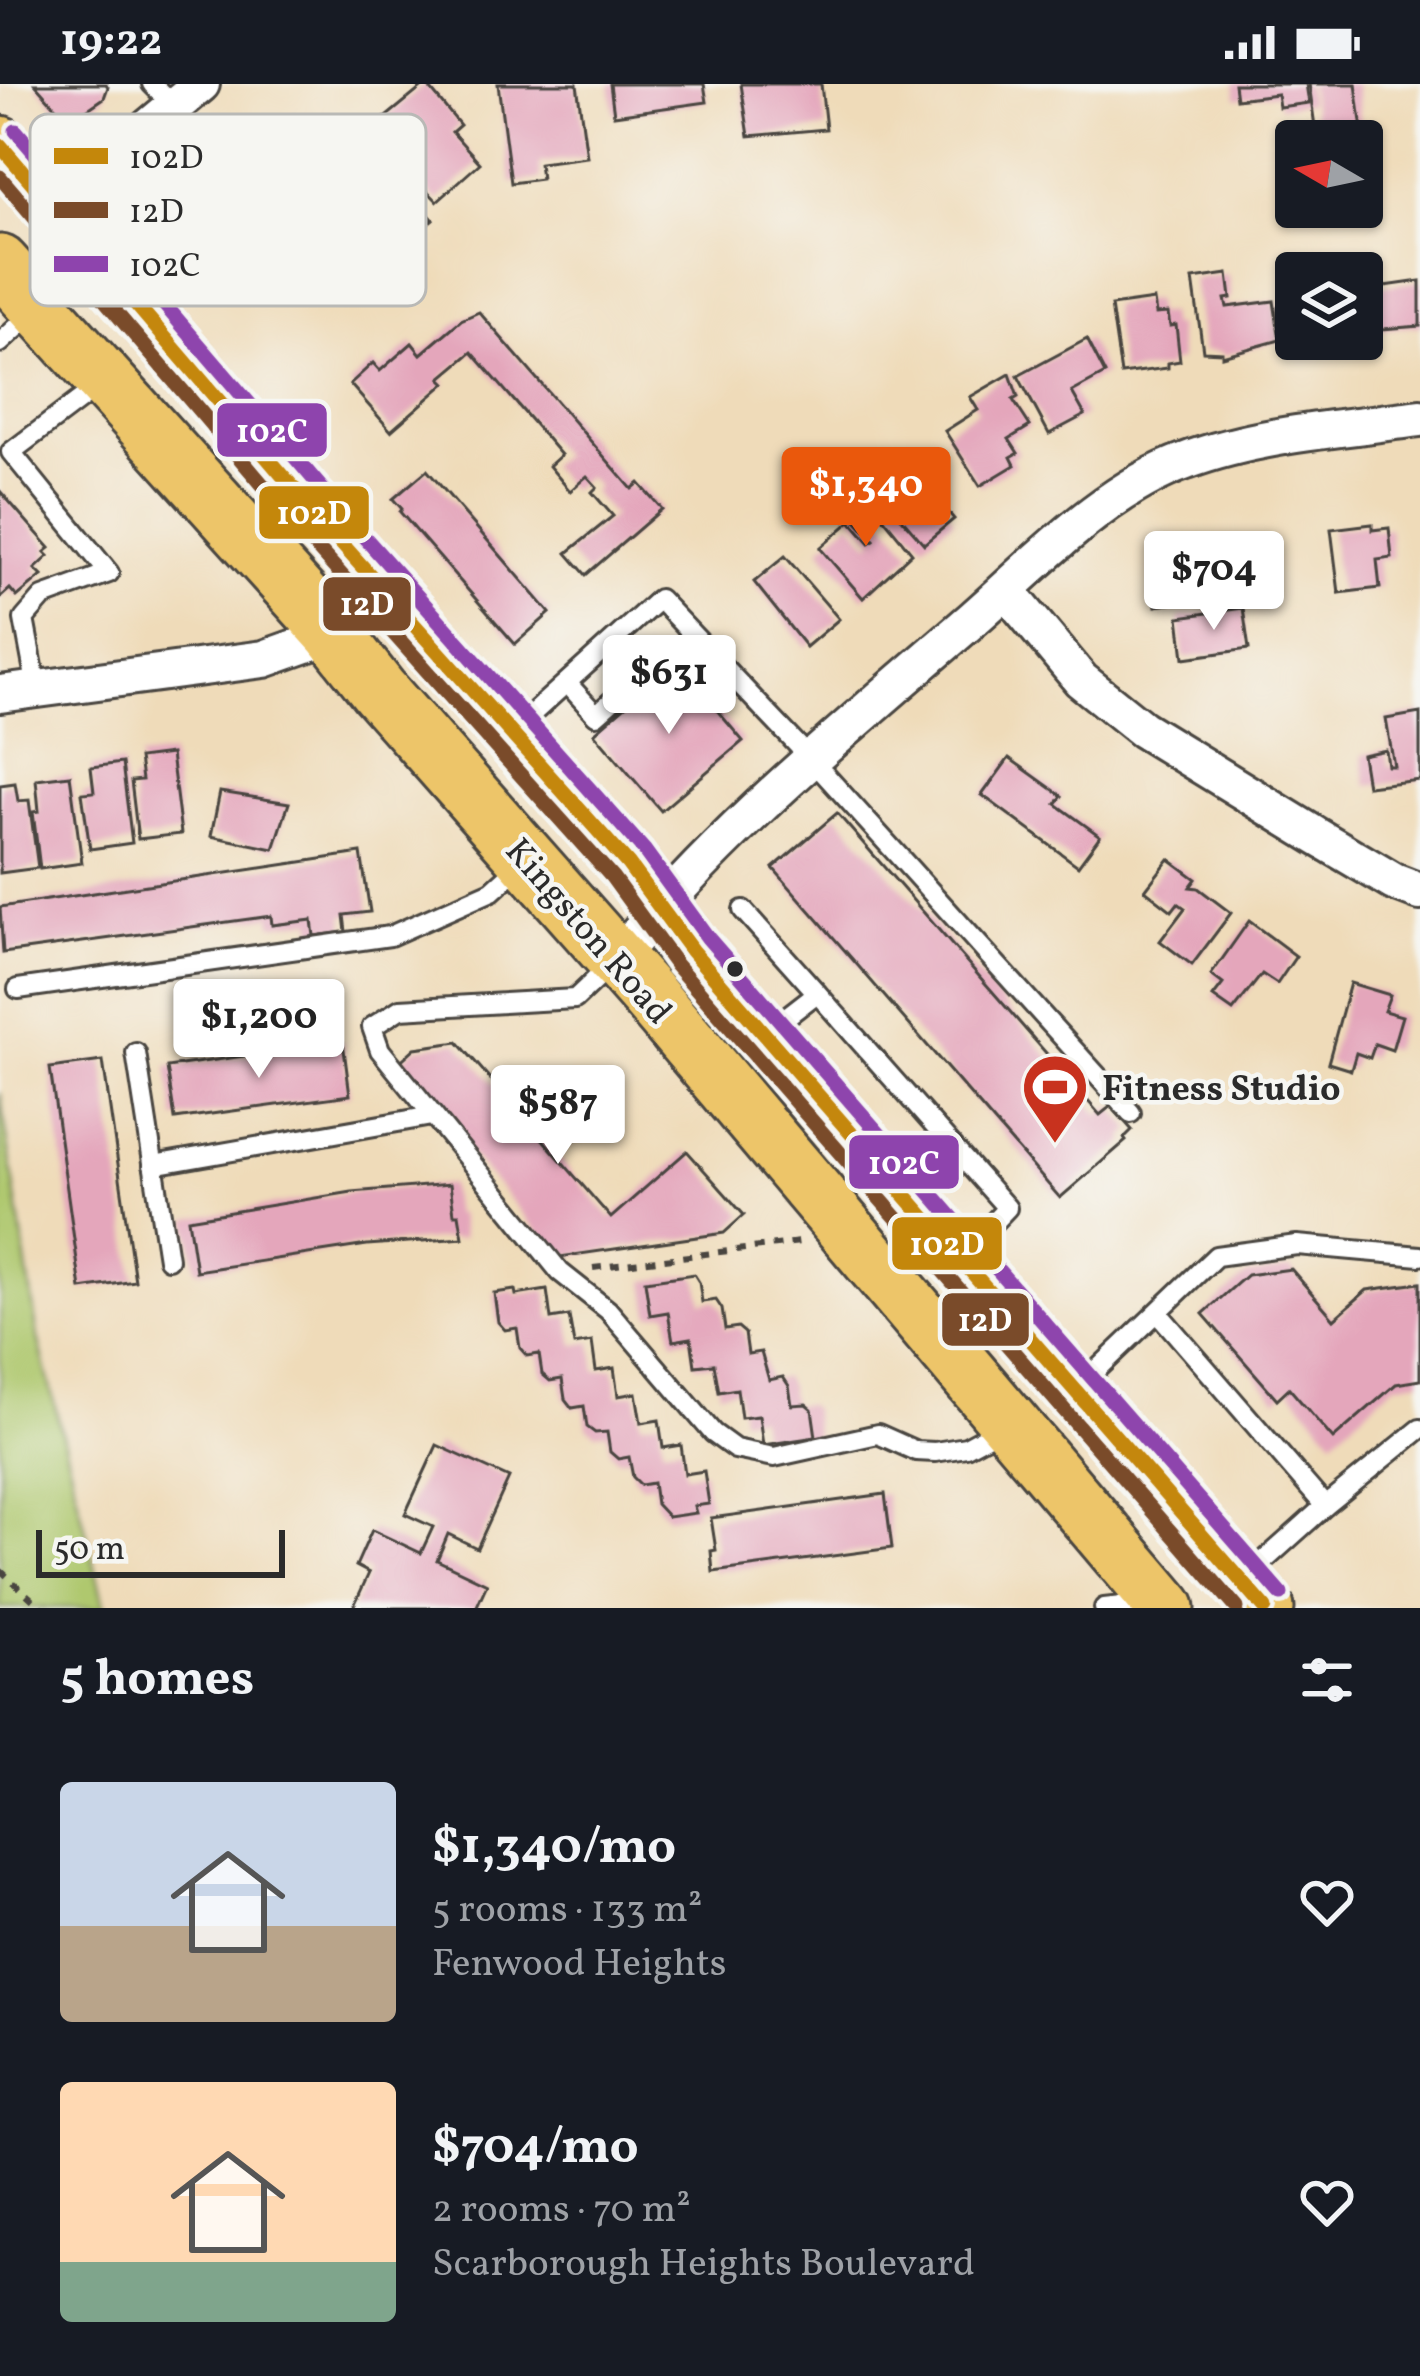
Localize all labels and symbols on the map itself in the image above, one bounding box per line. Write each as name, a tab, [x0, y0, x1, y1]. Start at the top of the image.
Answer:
legend	[30, 114, 426, 306]
north arrow	[1275, 120, 1383, 228]
text: 102D	[129, 137, 203, 183]
text: 12D	[129, 191, 184, 237]
text: 102C	[129, 245, 201, 291]
line badge: 102C	[215, 401, 329, 459]
text: 102C	[236, 411, 308, 457]
pin: $1,340	[768, 447, 964, 549]
line badge: 102D	[257, 484, 371, 541]
text: 102D	[276, 493, 352, 539]
pin: $704	[1143, 531, 1285, 633]
line badge: 12D	[321, 575, 413, 633]
text: 12D	[340, 584, 394, 630]
pin: $631	[598, 635, 740, 737]
street label: Kingston Road	[492, 829, 682, 1037]
unlabelled marker	[724, 958, 746, 980]
pin: $1,200	[161, 979, 357, 1081]
sports icon: Fitness Studio	[1020, 1052, 1090, 1146]
pin: $587	[487, 1065, 629, 1167]
place label: Fitness Studio	[1102, 1066, 1340, 1116]
line badge: 102C	[847, 1133, 961, 1191]
text: 102C	[868, 1143, 940, 1189]
line badge: 102D	[890, 1215, 1004, 1272]
text: 102D	[909, 1224, 985, 1270]
line badge: 12D	[940, 1291, 1031, 1348]
text: 12D	[958, 1300, 1012, 1346]
scale bar	[36, 1524, 285, 1577]

